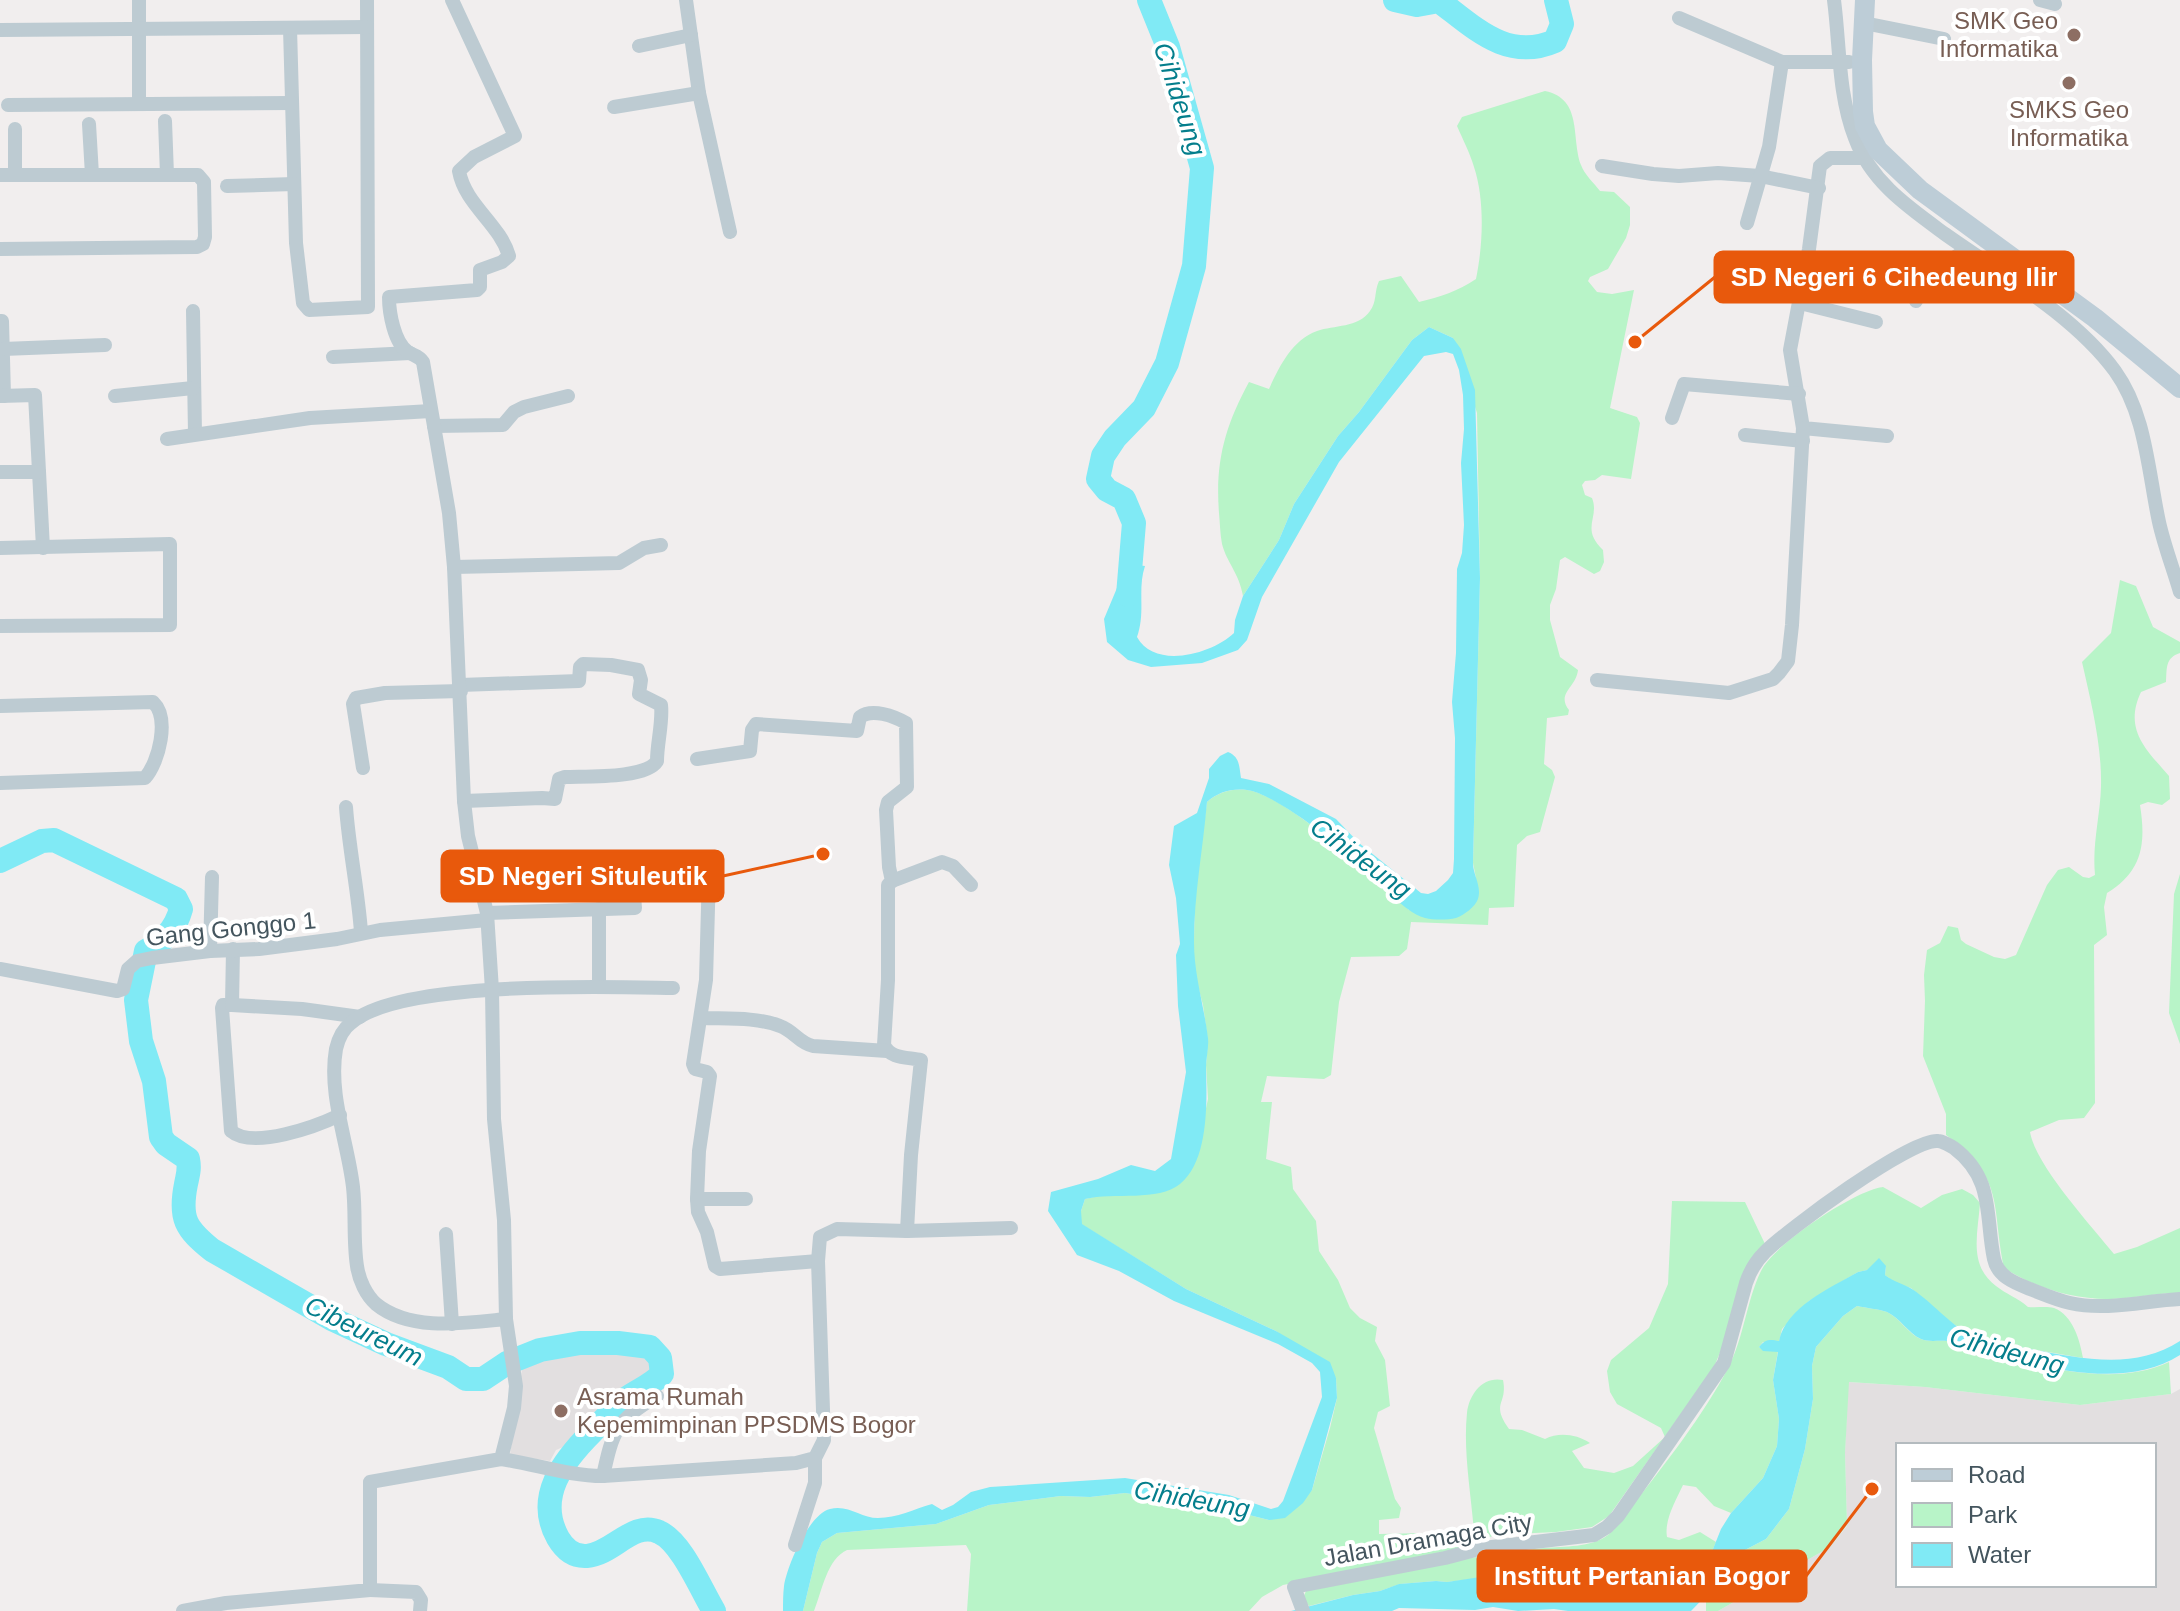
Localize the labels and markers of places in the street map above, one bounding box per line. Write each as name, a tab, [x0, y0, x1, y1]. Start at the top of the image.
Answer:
place label: SMK Geo Informatika	[1939, 7, 2059, 62]
marker: SMK Geo Informatika	[2065, 26, 2083, 44]
marker: SMKS Geo Informatika	[2060, 74, 2078, 92]
place label: SMKS Geo Informatika	[2009, 96, 2129, 151]
callout: SD Negeri 6 Cihedeung Ilir	[1715, 252, 2073, 302]
callout: SD Negeri Situleutik	[442, 851, 723, 901]
place label: Asrama Rumah Kepemimpinan PPSDMS Bogor	[577, 1383, 916, 1438]
marker: Asrama Rumah Kepemimpinan PPSDMS Bogor	[552, 1402, 570, 1420]
callout: Institut Pertanian Bogor	[1478, 1551, 1806, 1601]

